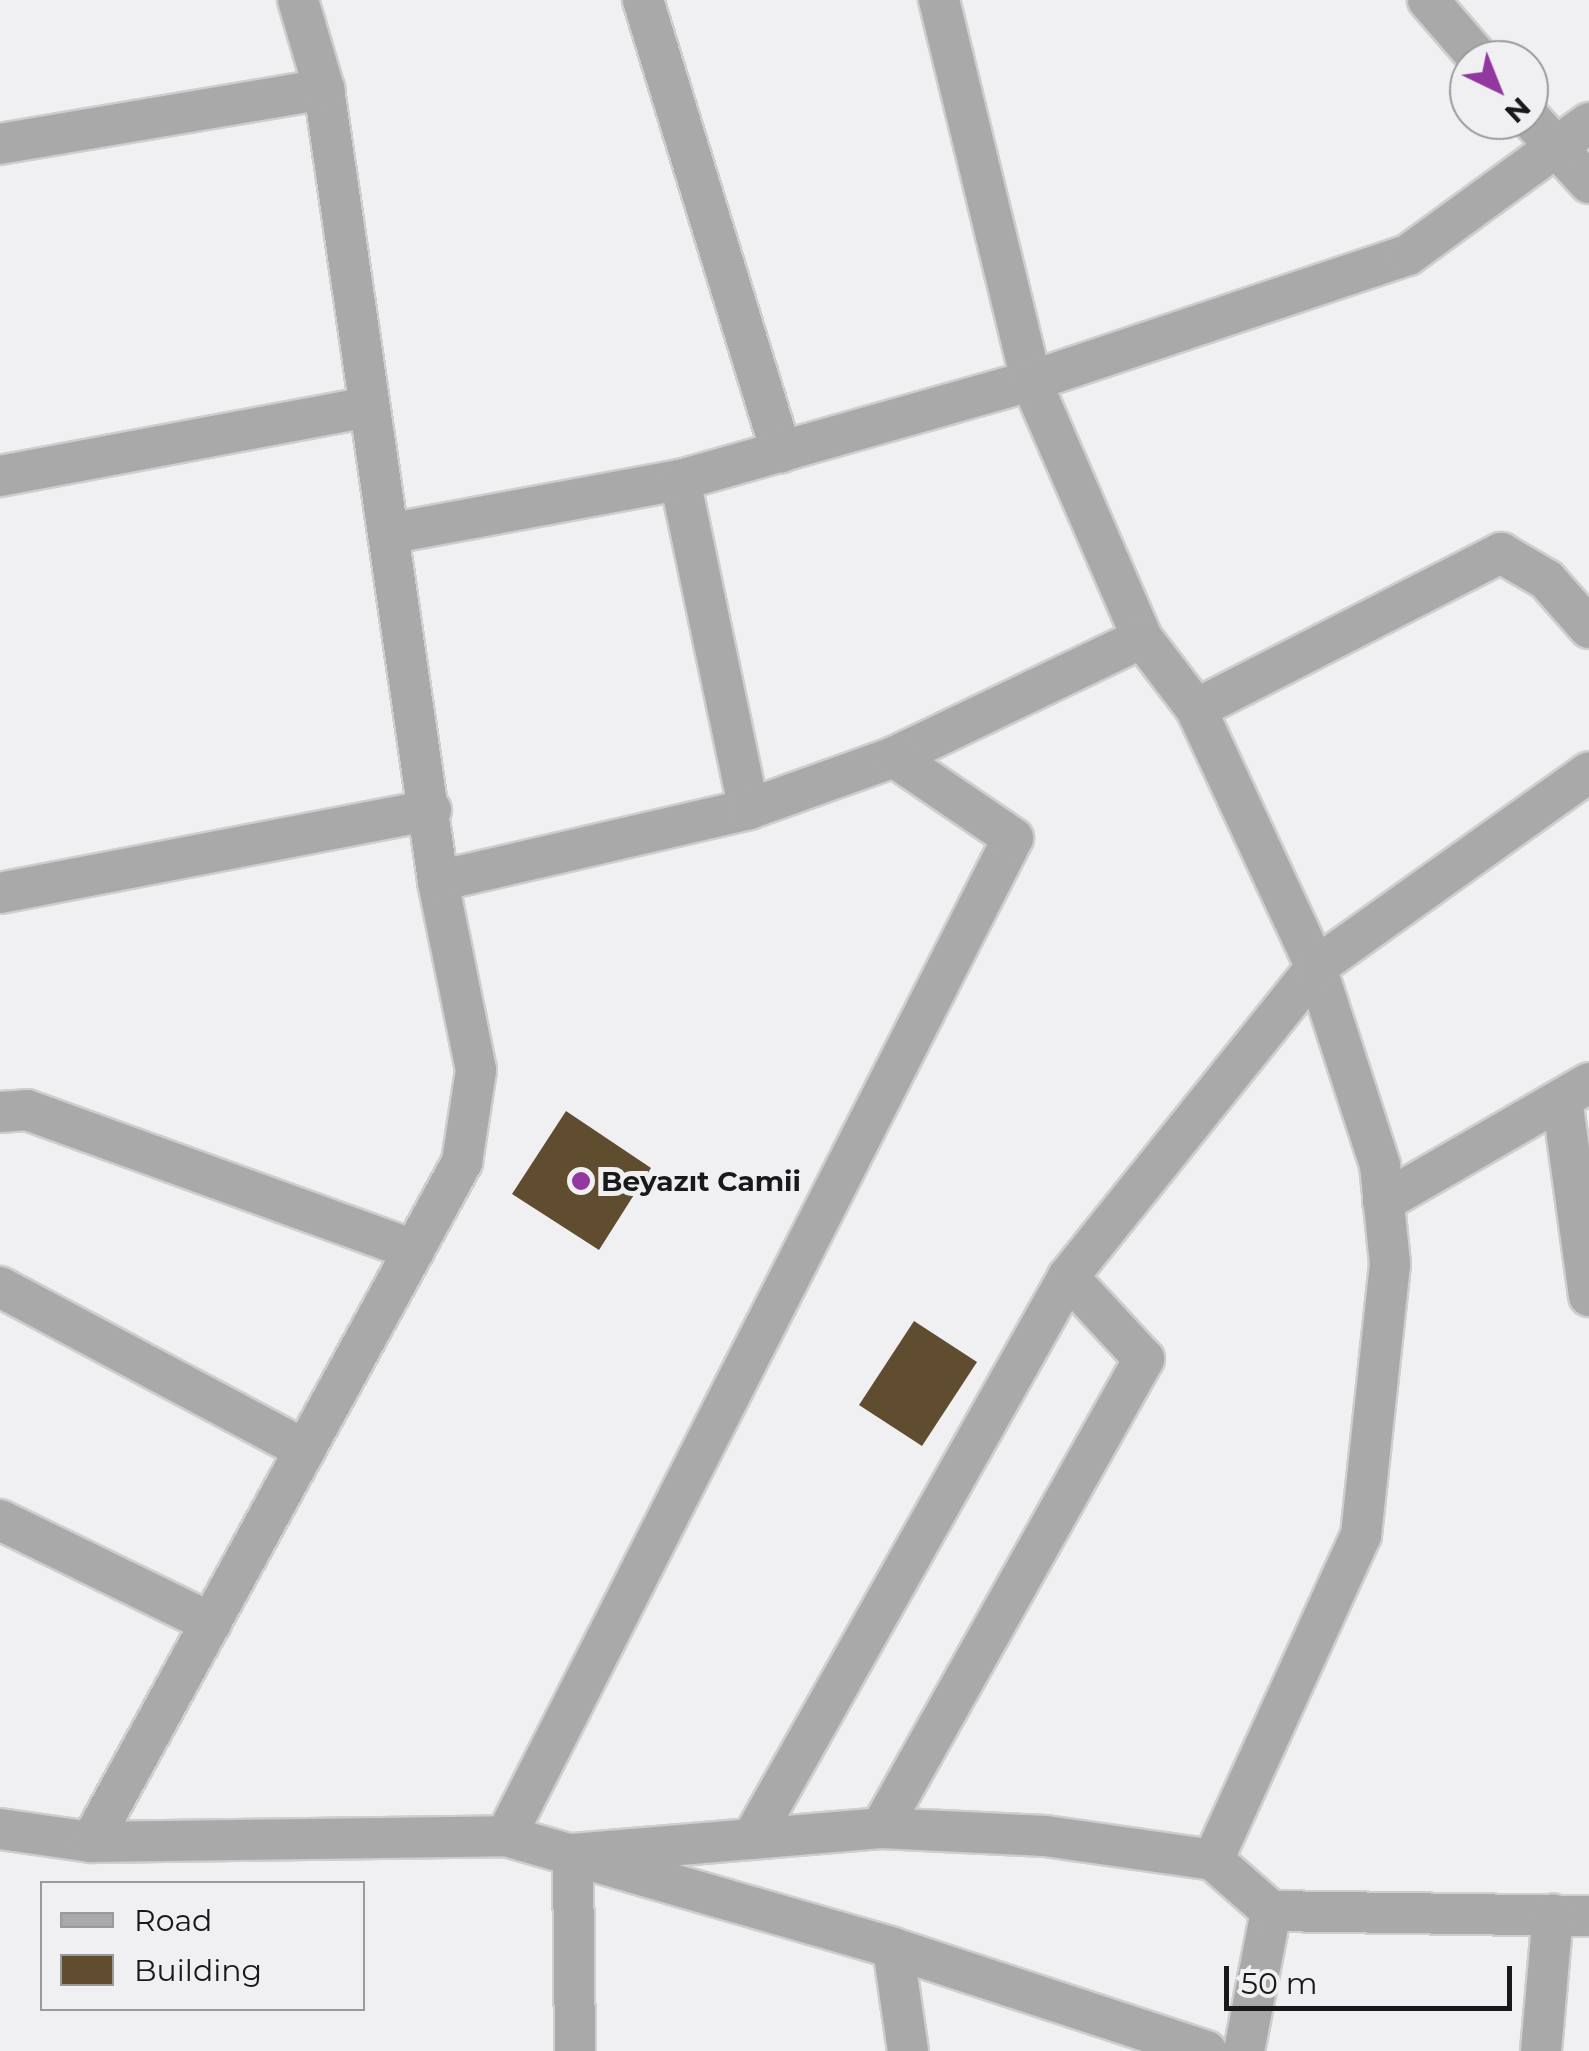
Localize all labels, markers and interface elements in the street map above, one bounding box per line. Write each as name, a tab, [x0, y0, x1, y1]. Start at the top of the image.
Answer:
north arrow	[1449, 40, 1549, 140]
text: N	[1498, 90, 1538, 131]
place label: Beyazıt Camii	[601, 1164, 801, 1198]
marker: Beyazıt Camii	[570, 1170, 592, 1192]
legend	[40, 1881, 365, 2011]
text: Road	[134, 1902, 212, 1939]
scale bar	[1229, 1946, 1516, 2008]
text: Building	[134, 1952, 262, 1989]
text: 50 m	[1241, 1965, 1318, 2002]

